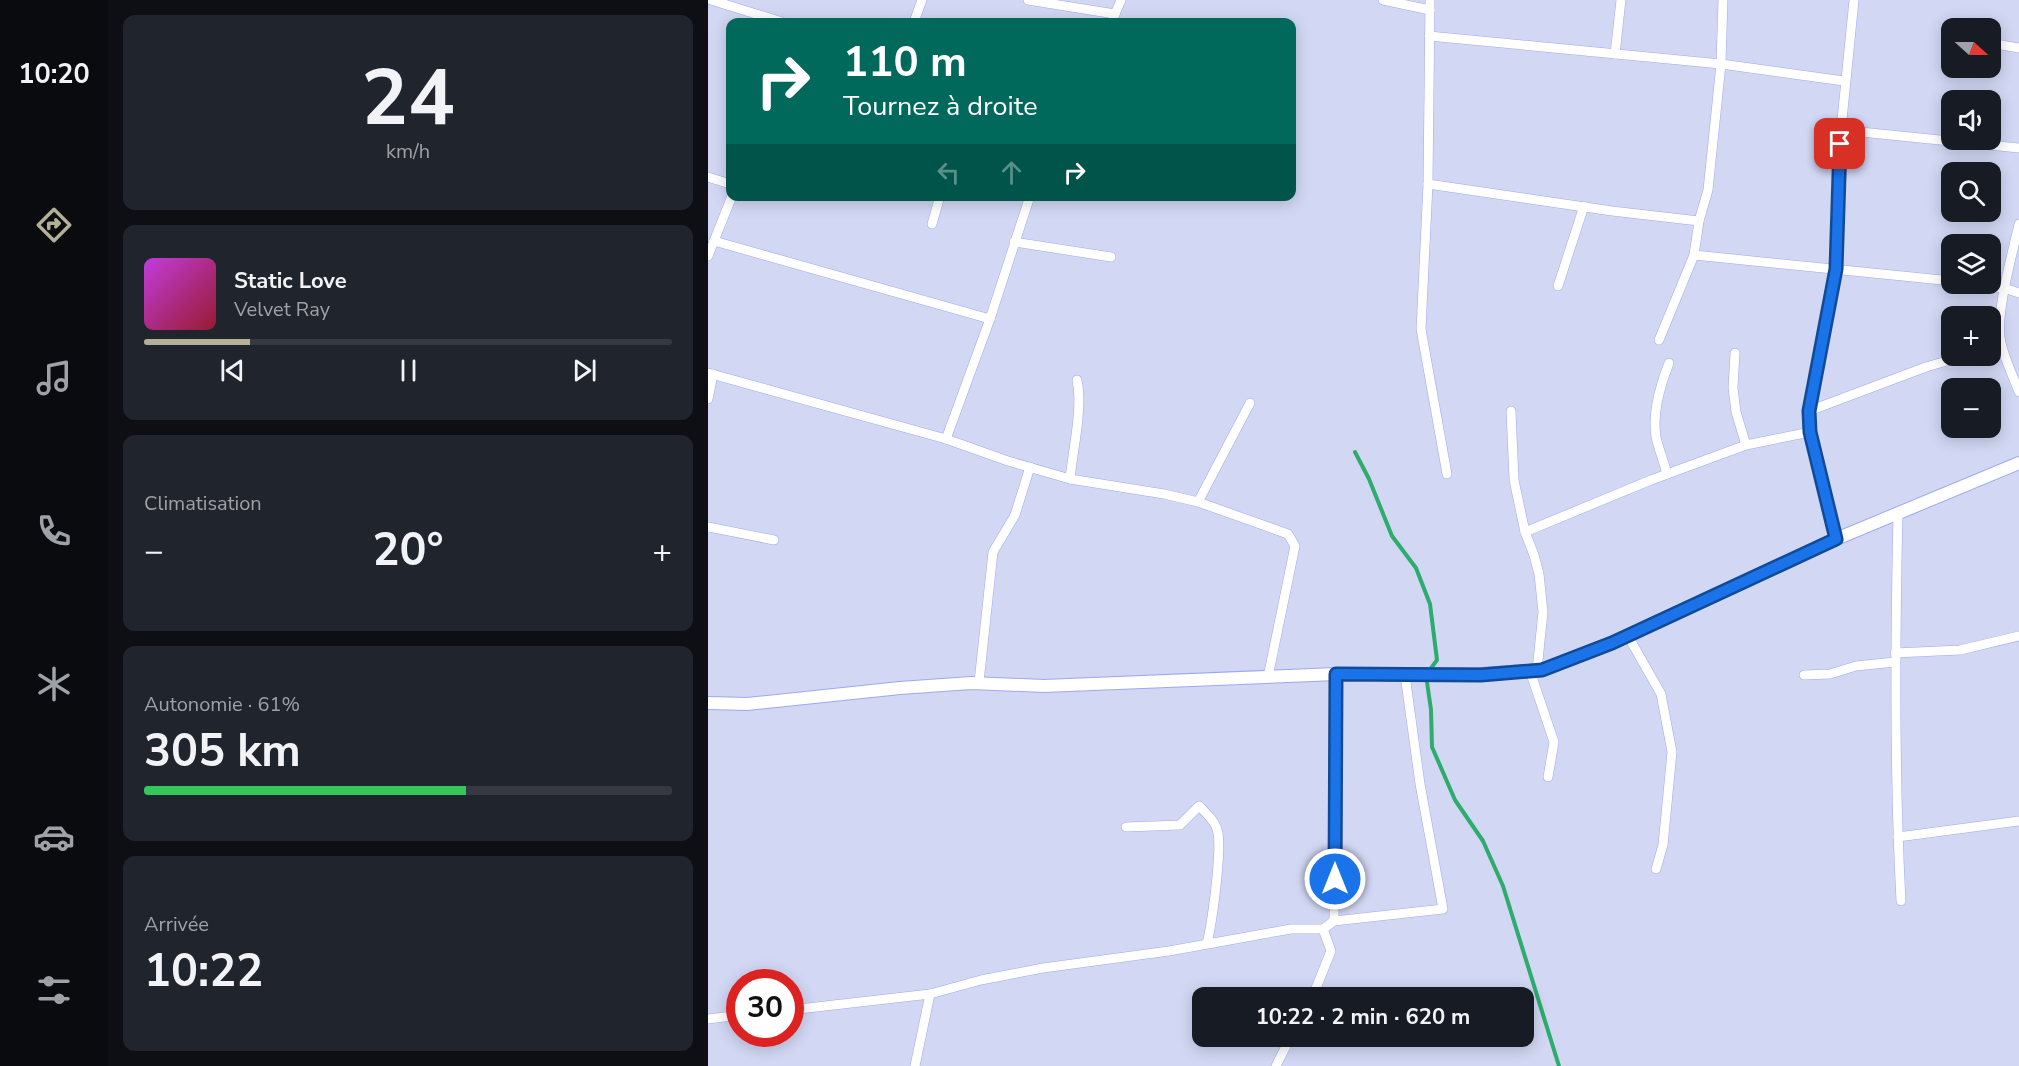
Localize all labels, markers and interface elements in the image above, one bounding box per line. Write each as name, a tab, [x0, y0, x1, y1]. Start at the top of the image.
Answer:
north arrow	[1941, 18, 2001, 78]
map controls	[1941, 18, 2001, 438]
text: 110 m	[843, 34, 967, 91]
icon: right	[744, 42, 822, 120]
text: 24	[361, 45, 455, 152]
text: 10:20	[18, 56, 90, 93]
text: Tournez à droite	[843, 88, 1038, 125]
button: sound	[1941, 90, 2001, 150]
pin	[1814, 118, 1865, 169]
icon: arrive	[1823, 127, 1856, 160]
text: km/h	[386, 138, 430, 165]
icon: left	[932, 156, 965, 189]
icon: ahead	[995, 156, 1028, 189]
icon: right	[1058, 156, 1091, 189]
button: search	[1941, 162, 2001, 222]
icon: directions	[33, 204, 75, 246]
button: layers	[1941, 234, 2001, 294]
text: Static Love	[234, 266, 347, 296]
text: Velvet Ray	[234, 296, 330, 323]
button: +	[1941, 306, 2001, 366]
icon: previous	[216, 354, 249, 387]
icon: pause	[392, 354, 425, 387]
icon: next	[568, 354, 601, 387]
icon: music	[33, 357, 75, 399]
button: −	[1941, 378, 2001, 438]
text: Climatisation	[144, 490, 262, 517]
icon: phone	[33, 510, 75, 552]
text: 20°	[372, 520, 444, 581]
text: −	[144, 529, 164, 574]
text: +	[652, 529, 672, 574]
icon: climate	[33, 663, 75, 705]
text: Autonomie · 61%	[144, 691, 300, 718]
text: 305 km	[144, 721, 301, 782]
icon: car	[33, 816, 75, 858]
position arrow	[1303, 847, 1367, 911]
text: Arrivée	[144, 911, 209, 938]
text: 10:22	[144, 941, 263, 1002]
icon: filters	[33, 969, 75, 1011]
speed limit sign: 30	[726, 969, 804, 1047]
text: 10:22 · 2 min · 620 m	[1256, 1002, 1470, 1032]

